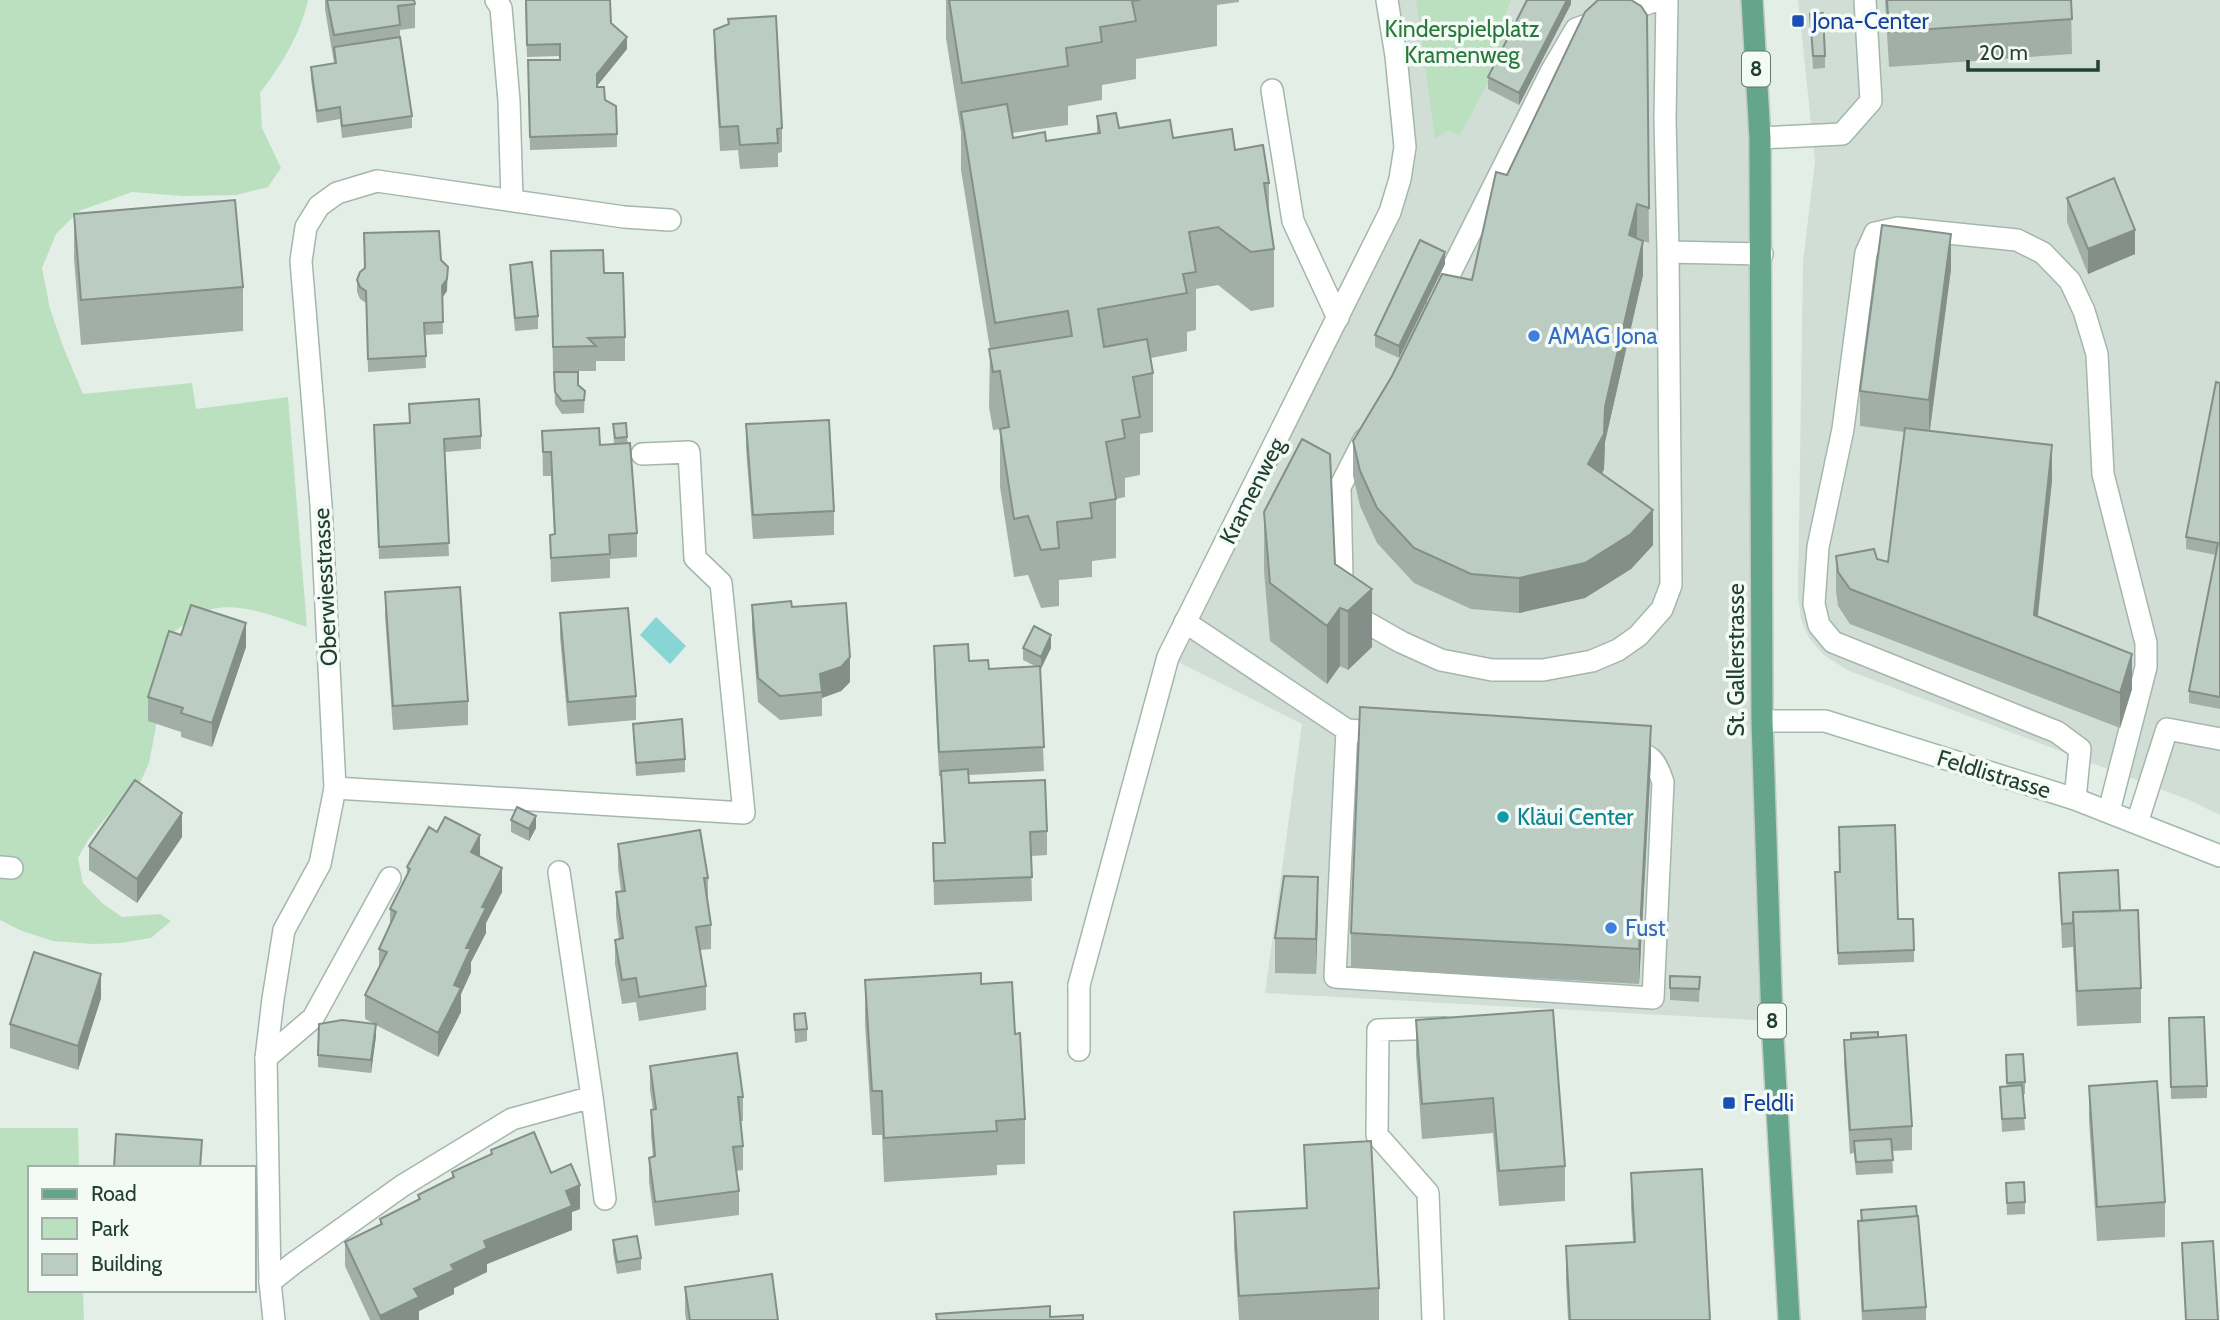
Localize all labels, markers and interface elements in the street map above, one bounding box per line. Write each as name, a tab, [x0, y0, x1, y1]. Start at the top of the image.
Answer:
place label: Jona-Center	[1811, 7, 1930, 35]
marker: Jona-Center	[1790, 13, 1806, 29]
park label: Kinderspielplatz Kramenweg	[1384, 15, 1540, 69]
scale bar	[1968, 28, 2098, 72]
text: 20 m	[1979, 40, 2028, 65]
road number: 8	[1742, 52, 1770, 86]
place label: AMAG Jona	[1548, 322, 1657, 350]
marker: AMAG Jona	[1526, 328, 1542, 344]
street label: Kramenweg	[1213, 433, 1291, 549]
street label: Oberwiesstrasse	[307, 507, 343, 667]
street label: St. Gallerstrasse	[1722, 583, 1750, 737]
street label: Feldlistrasse	[1934, 743, 2054, 805]
place label: Kläui Center	[1517, 803, 1634, 831]
marker: Kläui Center	[1495, 809, 1511, 825]
place label: Fust	[1625, 914, 1666, 942]
marker: Fust	[1603, 920, 1619, 936]
road number: 8	[1758, 1004, 1786, 1038]
place label: Feldli	[1743, 1089, 1794, 1117]
marker: Feldli	[1721, 1095, 1737, 1111]
legend	[28, 1166, 256, 1292]
text: Road	[91, 1181, 137, 1206]
text: Park	[91, 1216, 129, 1241]
text: Building	[91, 1251, 163, 1276]

